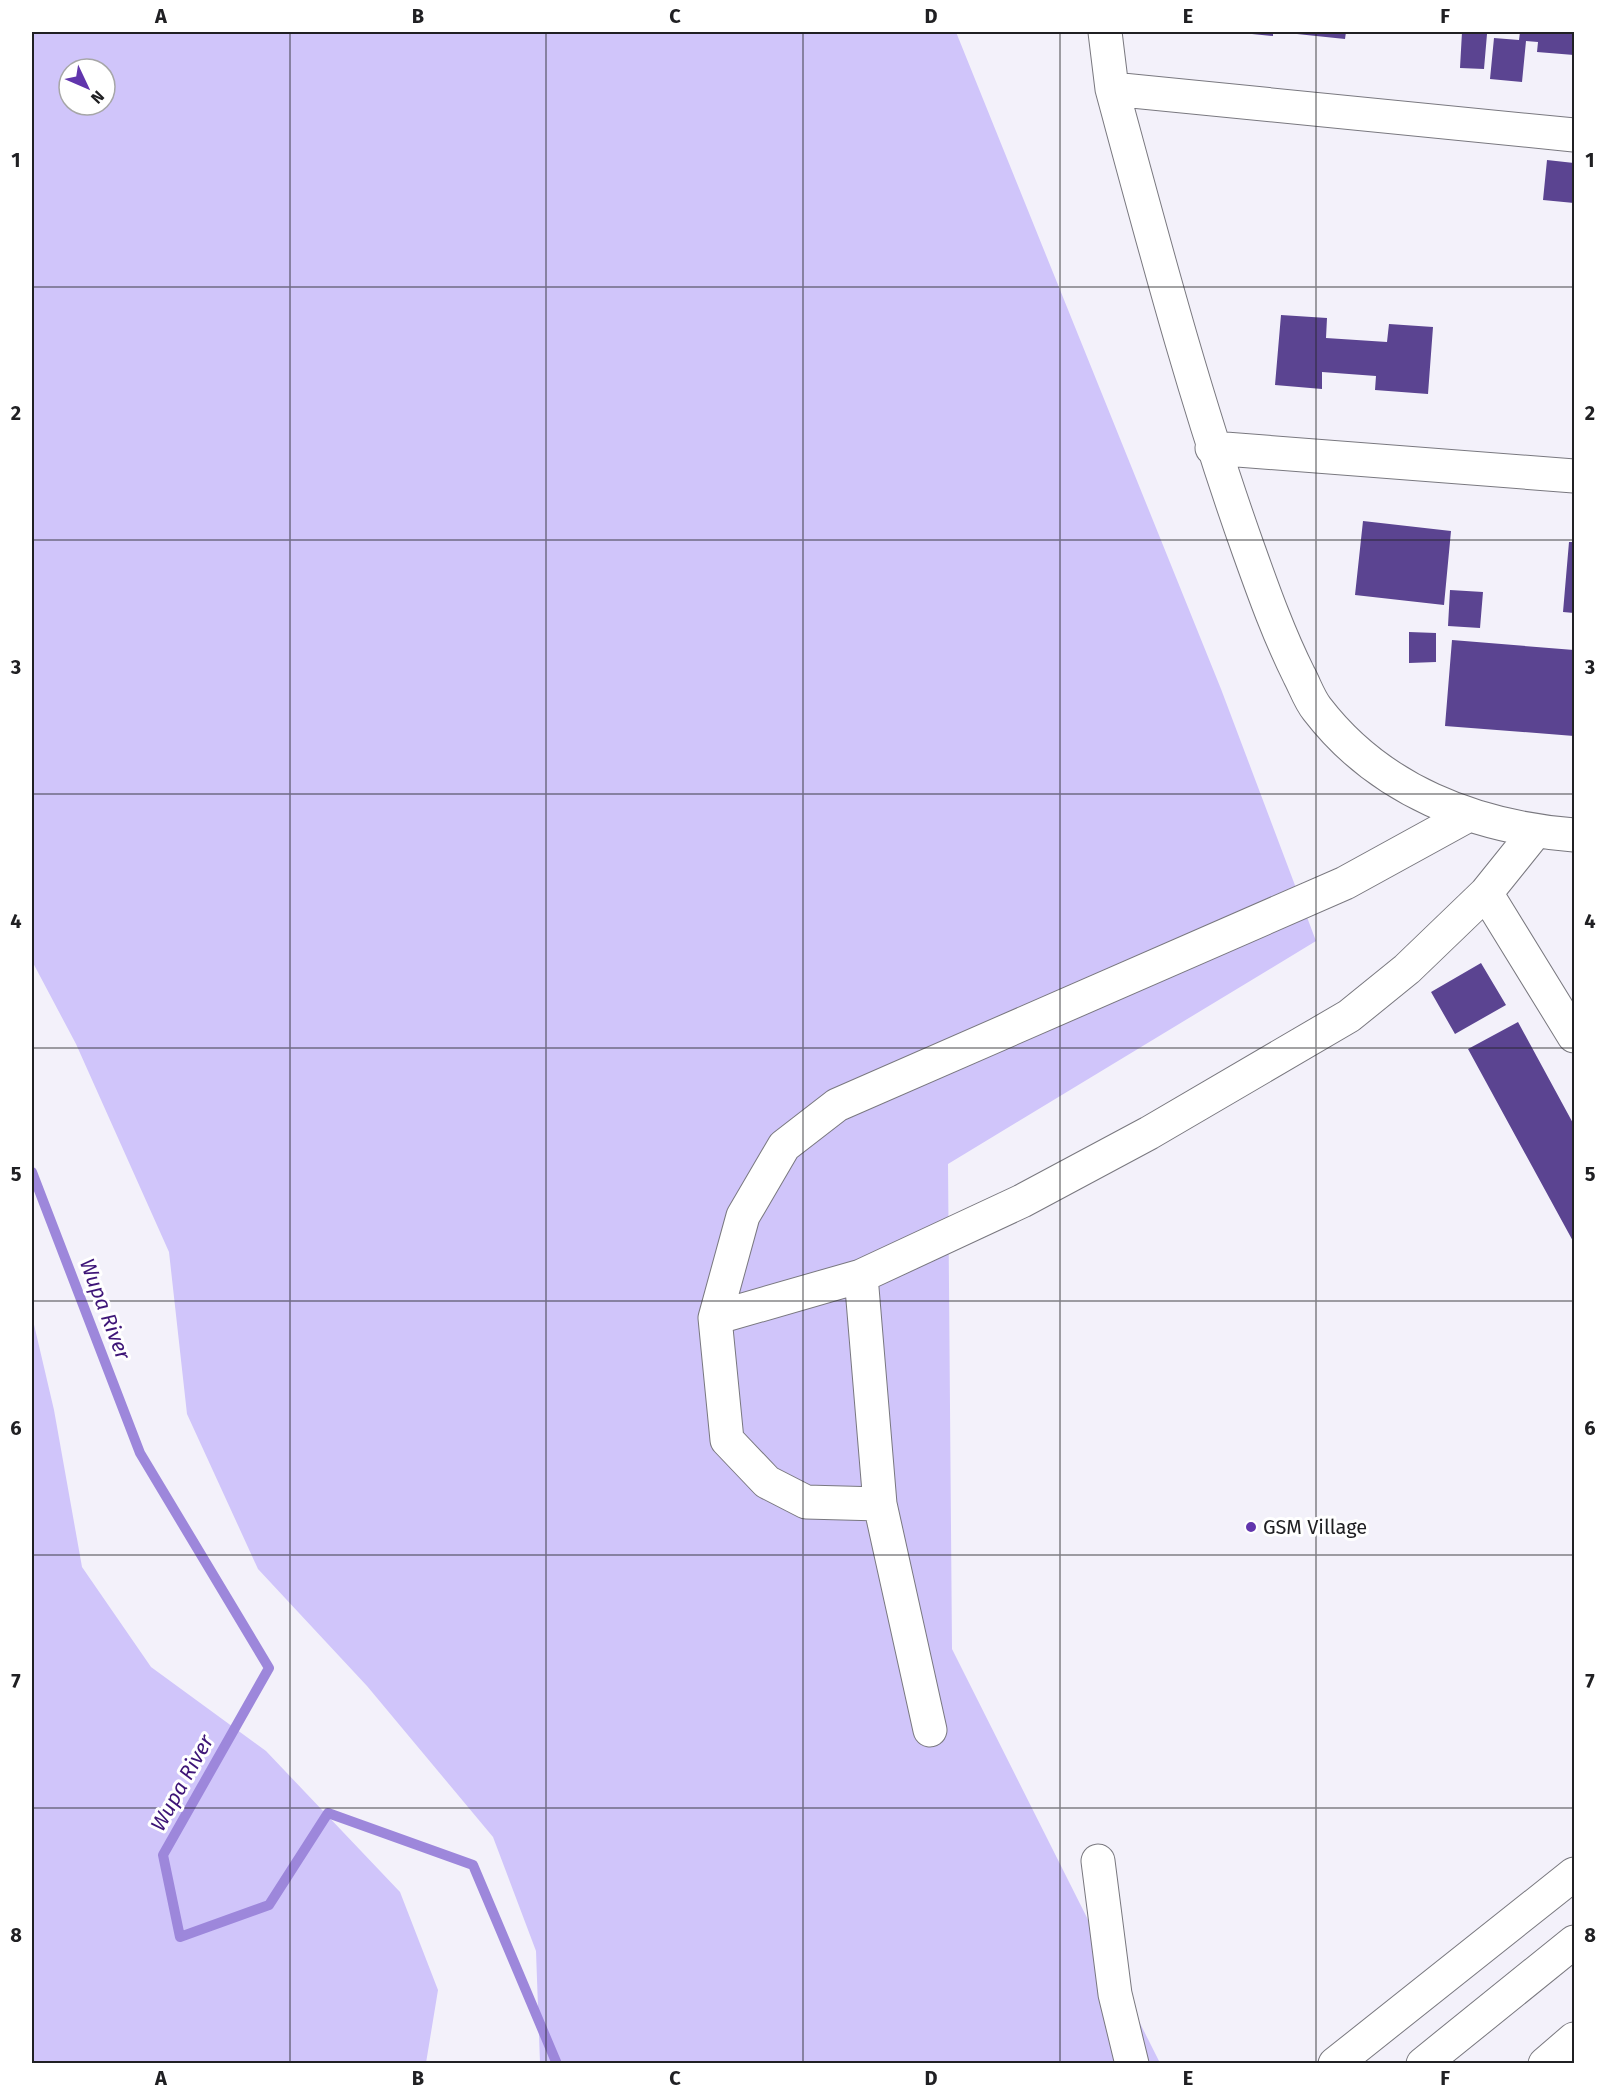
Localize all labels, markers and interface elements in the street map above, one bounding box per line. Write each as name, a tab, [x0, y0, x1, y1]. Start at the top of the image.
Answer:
text: A	[154, 4, 168, 28]
text: B	[412, 4, 424, 28]
text: C	[669, 4, 681, 28]
text: D	[924, 4, 938, 28]
text: E	[1183, 4, 1193, 28]
text: F	[1440, 4, 1450, 28]
north arrow	[57, 57, 117, 117]
text: N	[87, 87, 108, 107]
text: 1	[11, 148, 21, 172]
text: 1	[1585, 148, 1595, 172]
text: 2	[11, 401, 21, 425]
text: 2	[1585, 401, 1595, 425]
text: 3	[10, 655, 21, 679]
text: 3	[1584, 655, 1595, 679]
text: 4	[10, 909, 22, 933]
text: 4	[1584, 909, 1596, 933]
text: 5	[11, 1162, 22, 1186]
text: 5	[1585, 1162, 1596, 1186]
water label: Wupa River	[74, 1255, 136, 1364]
text: 6	[10, 1416, 22, 1440]
text: 6	[1584, 1416, 1596, 1440]
place label: GSM Village	[1263, 1515, 1367, 1539]
marker: GSM Village	[1244, 1520, 1258, 1534]
text: 7	[11, 1669, 21, 1693]
text: 7	[1585, 1669, 1595, 1693]
water label: Wupa River	[145, 1729, 220, 1836]
text: 8	[10, 1923, 22, 1947]
text: 8	[1584, 1923, 1596, 1947]
text: A	[154, 2066, 168, 2090]
text: B	[412, 2066, 424, 2090]
text: C	[669, 2066, 681, 2090]
text: D	[924, 2066, 938, 2090]
text: E	[1183, 2066, 1193, 2090]
text: F	[1440, 2066, 1450, 2090]

